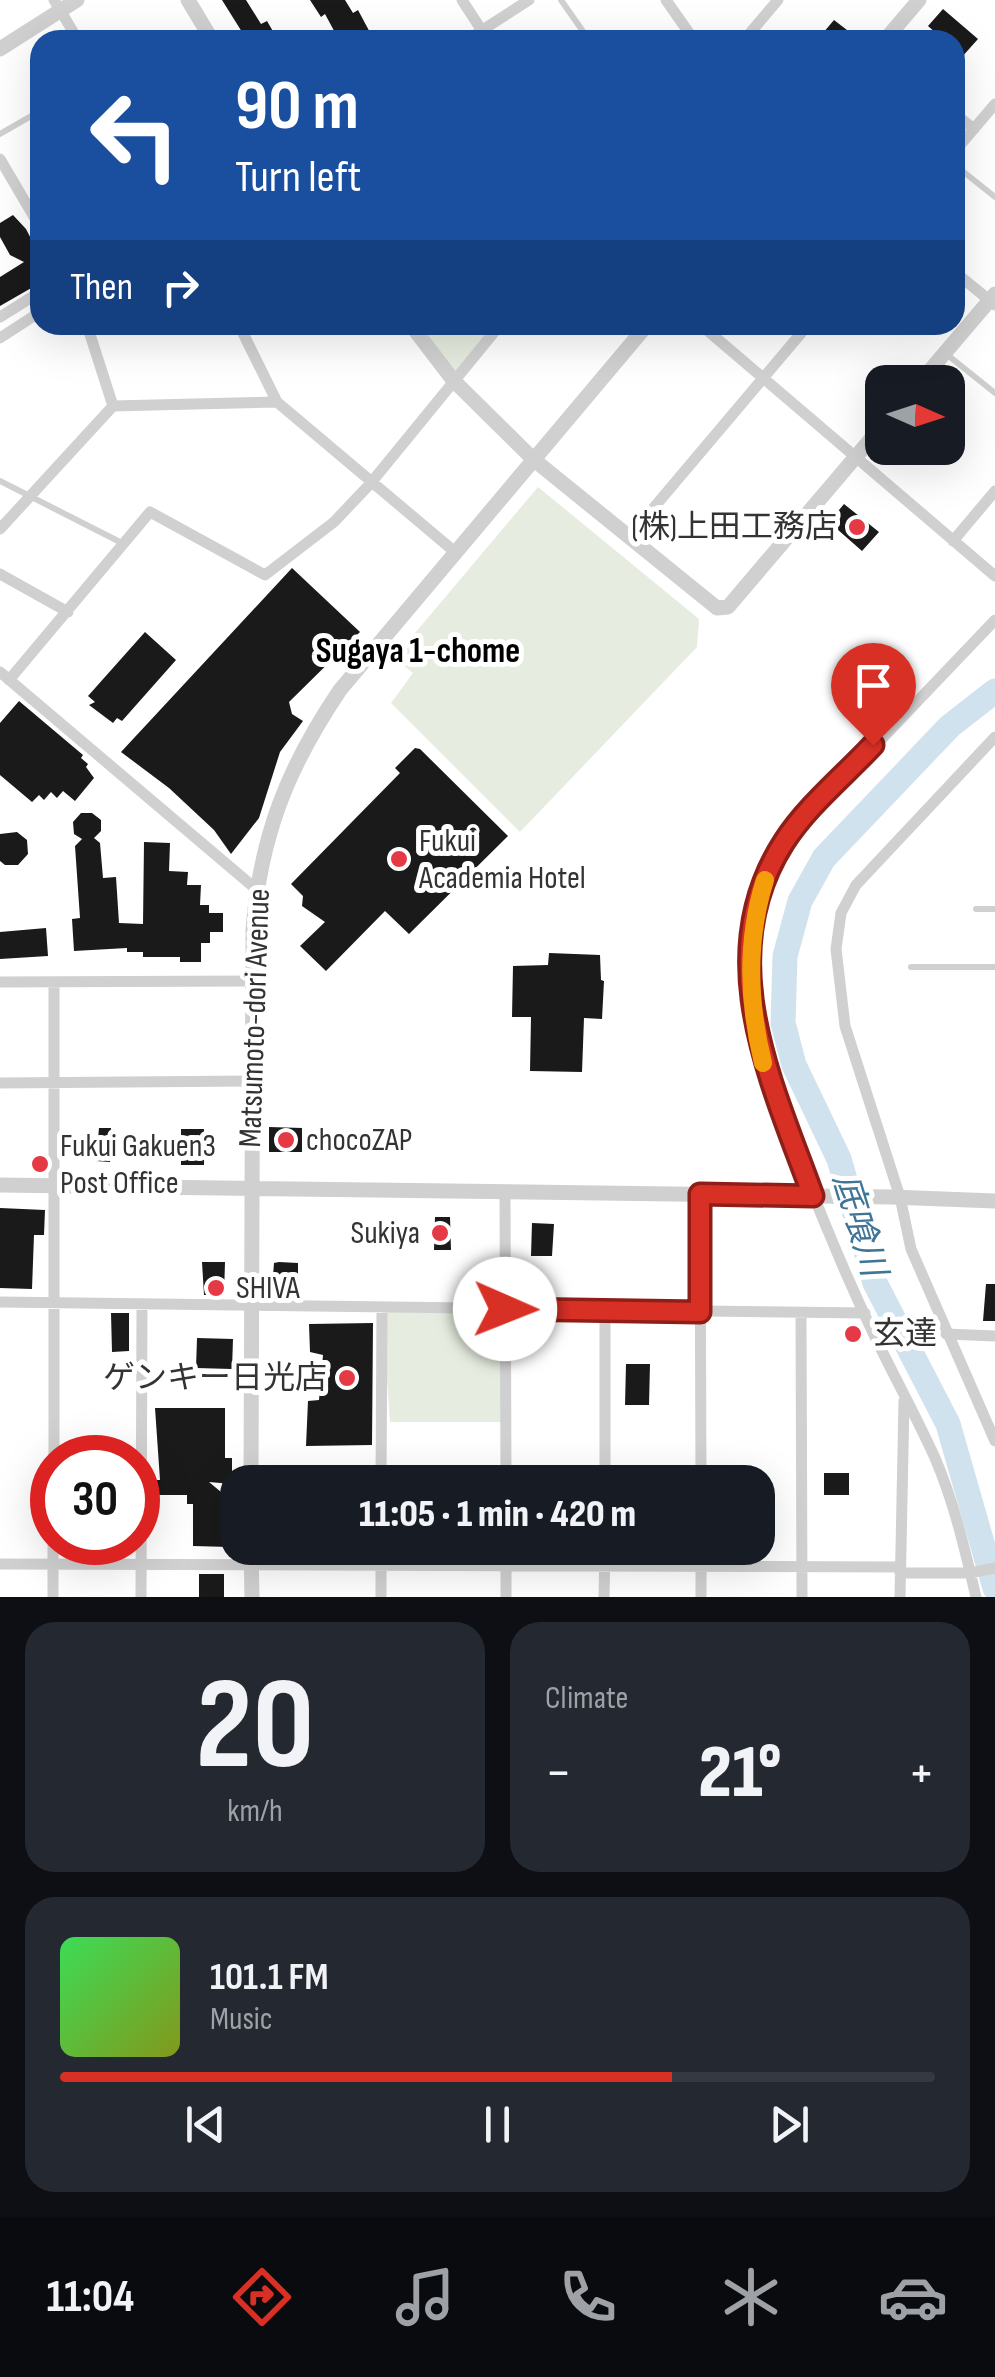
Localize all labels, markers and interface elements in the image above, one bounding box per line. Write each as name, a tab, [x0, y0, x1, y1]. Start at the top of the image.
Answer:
text: 90 m	[235, 65, 359, 149]
icon: left	[70, 70, 200, 200]
text: Turn left	[235, 150, 361, 205]
icon: right	[153, 260, 208, 315]
text: Then	[70, 265, 133, 310]
north arrow	[865, 365, 965, 465]
map controls	[865, 365, 965, 465]
place label: (株)上田工務店	[631, 508, 837, 547]
marker: (株)上田工務店	[846, 516, 868, 538]
district label: Sugaya 1-chome	[316, 630, 520, 673]
pin	[831, 643, 916, 746]
icon: arrive	[846, 658, 901, 713]
place label: Fukui Academia Hotel	[418, 822, 586, 898]
marker: Fukui Academia Hotel	[388, 848, 410, 870]
street label: Matsumoto-dori Avenue	[231, 888, 279, 1148]
place label: chocoZAP	[306, 1121, 412, 1160]
place label: Fukui Gakuen3 Post Office	[60, 1127, 216, 1203]
marker: chocoZAP	[275, 1129, 297, 1151]
marker: Fukui Gakuen3 Post Office	[29, 1153, 51, 1175]
water label: 底喰川	[823, 1169, 896, 1285]
place label: Sukiya	[351, 1214, 420, 1253]
marker: Sukiya	[429, 1222, 451, 1244]
position arrow	[453, 1257, 557, 1361]
place label: SHIVA	[236, 1269, 300, 1308]
marker: SHIVA	[205, 1277, 227, 1299]
place label: 玄達	[873, 1315, 937, 1354]
marker: 玄達	[842, 1323, 864, 1345]
place label: ゲンキー日光店	[103, 1359, 327, 1398]
marker: ゲンキー日光店	[336, 1367, 358, 1389]
speed limit sign: 30	[30, 1435, 160, 1565]
text: 11:05 · 1 min · 420 m	[359, 1492, 636, 1537]
text: 20	[196, 1649, 314, 1805]
text: Climate	[545, 1679, 628, 1718]
text: 21°	[698, 1728, 782, 1819]
text: −	[545, 1740, 572, 1807]
text: +	[908, 1740, 935, 1807]
text: km/h	[227, 1792, 283, 1831]
text: 101.1 FM	[210, 1955, 329, 2000]
text: Music	[210, 2000, 273, 2039]
icon: previous	[178, 2097, 233, 2152]
icon: pause	[470, 2097, 525, 2152]
icon: next	[762, 2097, 817, 2152]
icon: directions	[227, 2262, 297, 2332]
icon: music	[390, 2262, 460, 2332]
icon: phone	[553, 2262, 623, 2332]
icon: climate	[716, 2262, 786, 2332]
icon: car	[878, 2262, 948, 2332]
text: 11:04	[46, 2270, 134, 2325]

